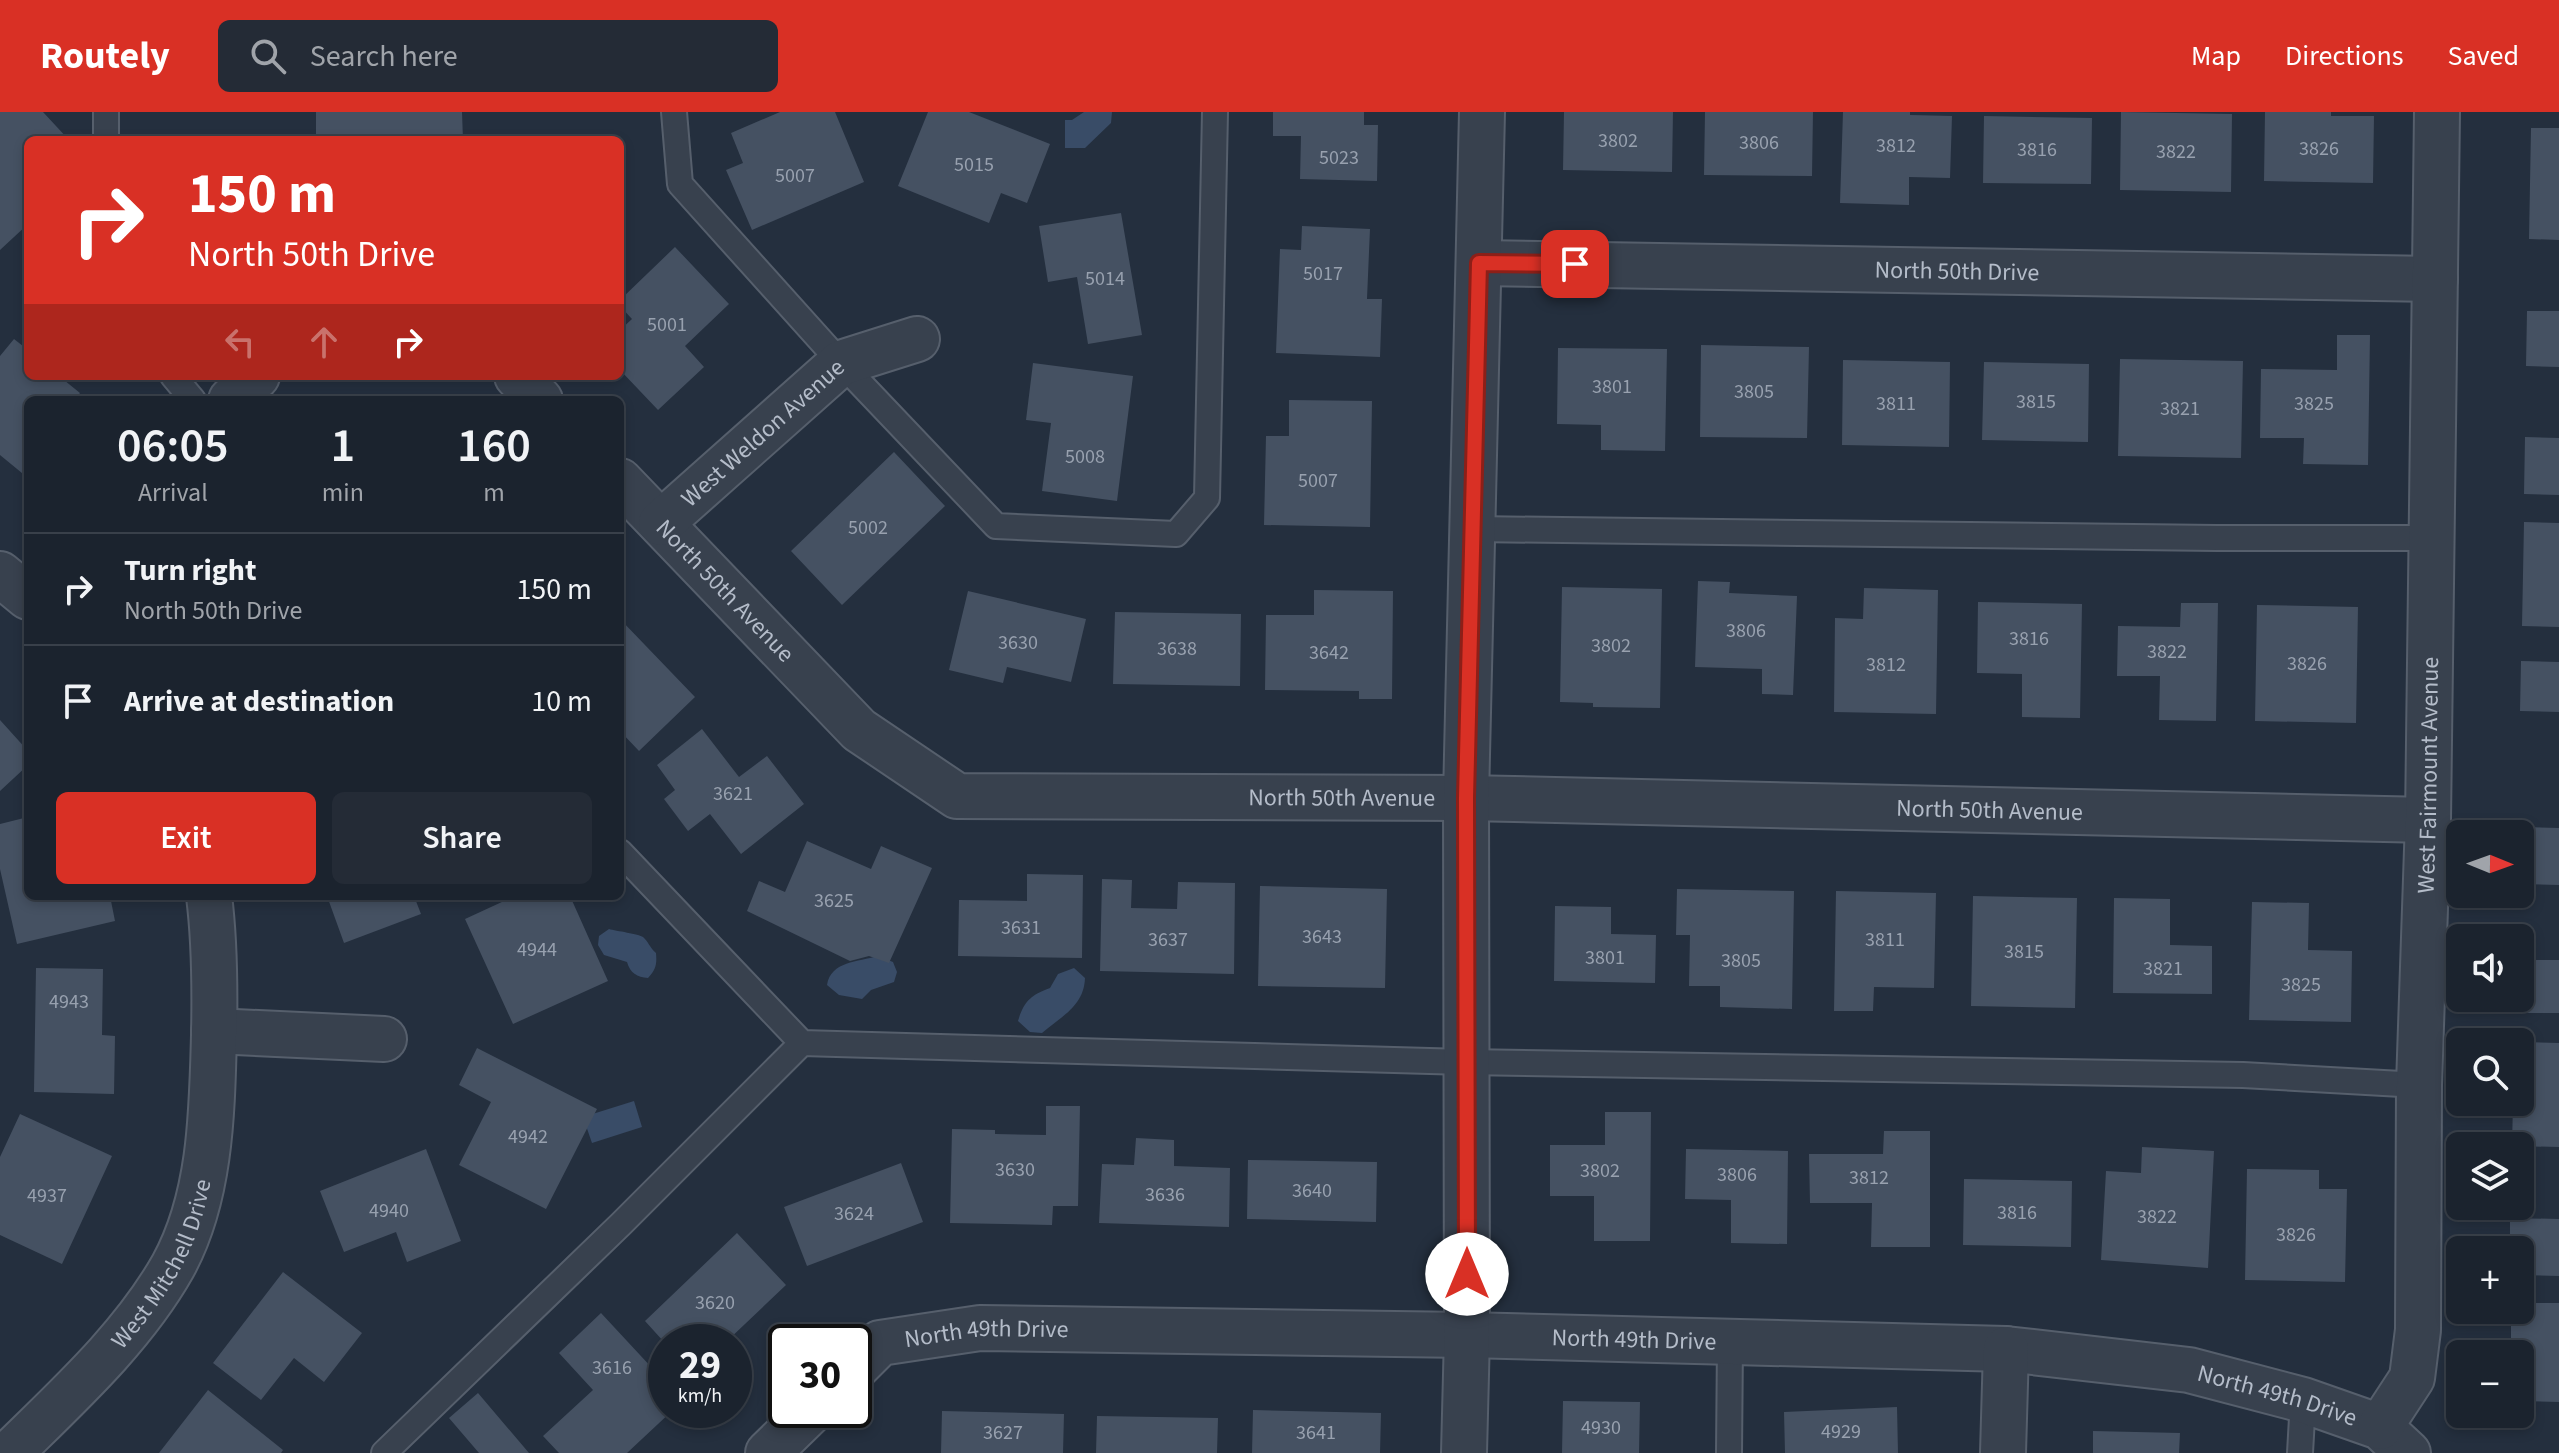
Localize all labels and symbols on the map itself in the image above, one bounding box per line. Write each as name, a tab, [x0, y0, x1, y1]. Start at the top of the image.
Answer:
house number: 3802	[1598, 127, 1638, 155]
house number: 3806	[1739, 129, 1779, 157]
house number: 3812	[1876, 132, 1916, 160]
house number: 3826	[2299, 135, 2339, 163]
house number: 3816	[2017, 136, 2057, 164]
house number: 3822	[2156, 138, 2196, 166]
house number: 5023	[1319, 144, 1359, 172]
house number: 5015	[954, 151, 994, 179]
house number: 5007	[775, 162, 815, 190]
pin	[1541, 230, 1609, 298]
street label: North 50th Drive	[1874, 252, 2040, 290]
house number: 5017	[1303, 260, 1343, 288]
house number: 5014	[1085, 265, 1125, 293]
house number: 5001	[647, 311, 687, 339]
street label: West Weldon Avenue	[673, 350, 852, 515]
house number: 3801	[1592, 373, 1632, 401]
house number: 3805	[1734, 378, 1774, 406]
house number: 3815	[2016, 388, 2056, 416]
house number: 3811	[1876, 390, 1916, 418]
house number: 3825	[2294, 390, 2334, 418]
house number: 3821	[2160, 395, 2200, 423]
house number: 5008	[1065, 443, 1105, 471]
house number: 5007	[1298, 467, 1338, 495]
street label: North 50th Avenue	[648, 511, 803, 670]
house number: 5002	[848, 514, 888, 542]
house number: 3806	[1726, 617, 1766, 645]
house number: 3816	[2009, 625, 2049, 653]
house number: 3630	[998, 629, 1038, 657]
house number: 3802	[1591, 632, 1631, 660]
house number: 3638	[1157, 635, 1197, 663]
house number: 3822	[2147, 638, 2187, 666]
house number: 3642	[1309, 639, 1349, 667]
house number: 3826	[2287, 650, 2327, 678]
house number: 3812	[1866, 651, 1906, 679]
street label: West Fairmount Avenue	[2408, 656, 2448, 894]
house number: 3621	[713, 780, 753, 808]
street label: North 50th Avenue	[1248, 780, 1435, 815]
street label: North 50th Avenue	[1896, 790, 2083, 830]
north arrow	[2446, 820, 2534, 908]
house number: 3625	[814, 887, 854, 915]
house number: 3631	[1001, 914, 1041, 942]
house number: 3643	[1302, 923, 1342, 951]
house number: 3637	[1148, 926, 1188, 954]
house number: 3811	[1865, 926, 1905, 954]
house number: 4944	[517, 936, 557, 964]
house number: 3815	[2004, 938, 2044, 966]
house number: 3801	[1585, 944, 1625, 972]
house number: 3805	[1721, 947, 1761, 975]
house number: 3821	[2143, 955, 2183, 983]
house number: 3825	[2281, 971, 2321, 999]
house number: 4943	[49, 988, 89, 1016]
house number: 4942	[508, 1123, 548, 1151]
house number: 3630	[995, 1156, 1035, 1184]
house number: 3802	[1580, 1157, 1620, 1185]
house number: 3806	[1717, 1161, 1757, 1189]
house number: 3812	[1849, 1164, 1889, 1192]
street label: West Mitchell Drive	[103, 1176, 220, 1356]
house number: 3640	[1292, 1177, 1332, 1205]
house number: 3636	[1145, 1181, 1185, 1209]
house number: 4937	[27, 1182, 67, 1210]
house number: 4940	[369, 1197, 409, 1225]
house number: 3816	[1997, 1199, 2037, 1227]
house number: 3624	[834, 1200, 874, 1228]
house number: 3822	[2137, 1203, 2177, 1231]
house number: 3826	[2276, 1221, 2316, 1249]
position arrow	[1425, 1232, 1509, 1316]
house number: 3620	[695, 1289, 735, 1317]
street label: North 49th Drive	[902, 1310, 1069, 1357]
street label: North 49th Drive	[1551, 1320, 1717, 1359]
speed limit sign: 30	[768, 1324, 872, 1428]
house number: 3616	[592, 1354, 632, 1382]
street label: North 49th Drive	[2194, 1355, 2362, 1435]
house number: 4930	[1581, 1414, 1621, 1442]
house number: 4929	[1821, 1418, 1861, 1446]
house number: 3627	[983, 1419, 1023, 1447]
house number: 3641	[1296, 1419, 1336, 1447]

